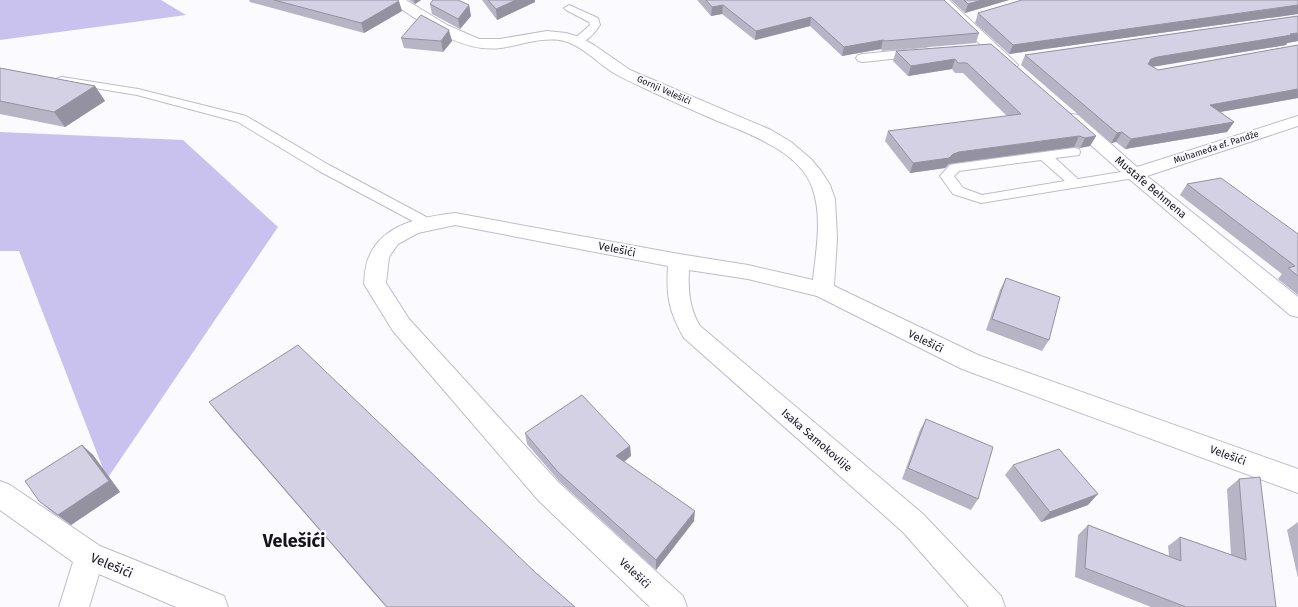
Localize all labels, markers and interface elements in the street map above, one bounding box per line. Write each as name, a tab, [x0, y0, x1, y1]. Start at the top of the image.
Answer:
street label: Gornji Velešići	[636, 74, 692, 106]
street label: Muhameda ef. Pandže	[1172, 129, 1260, 165]
street label: Mustafe Behmena	[1112, 154, 1189, 221]
street label: Velešići	[597, 240, 637, 259]
street label: Velešići	[906, 327, 946, 356]
street label: Isaka Samokovlije	[779, 406, 855, 475]
street label: Velešići	[1208, 443, 1248, 468]
district label: Velešići	[262, 530, 325, 552]
street label: Velešići	[88, 550, 135, 581]
street label: Velešići	[616, 556, 653, 591]

